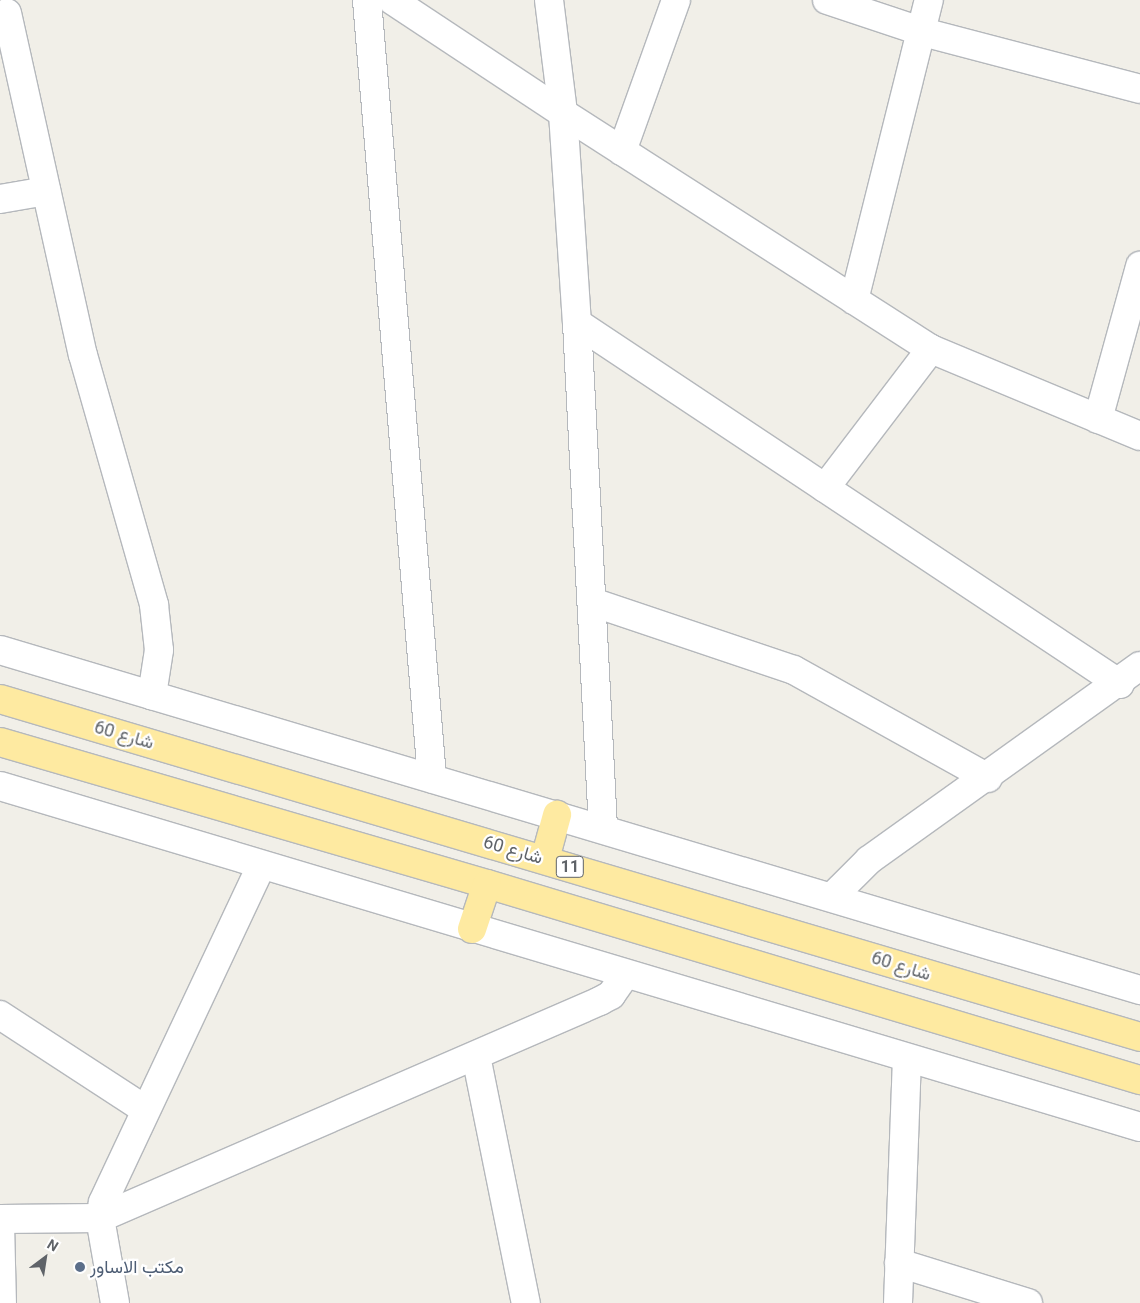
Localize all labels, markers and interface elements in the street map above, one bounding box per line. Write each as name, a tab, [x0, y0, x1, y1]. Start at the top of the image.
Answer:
street label: شارع 60	[92, 716, 156, 754]
street label: شارع 60	[481, 831, 545, 869]
road number: 11	[555, 854, 585, 880]
street label: شارع 60	[869, 947, 933, 985]
north arrow	[20, 1233, 70, 1283]
text: N	[44, 1236, 61, 1255]
place label: مكتب الاساور	[90, 1256, 184, 1278]
marker: مكتب الاساور	[74, 1261, 86, 1273]

